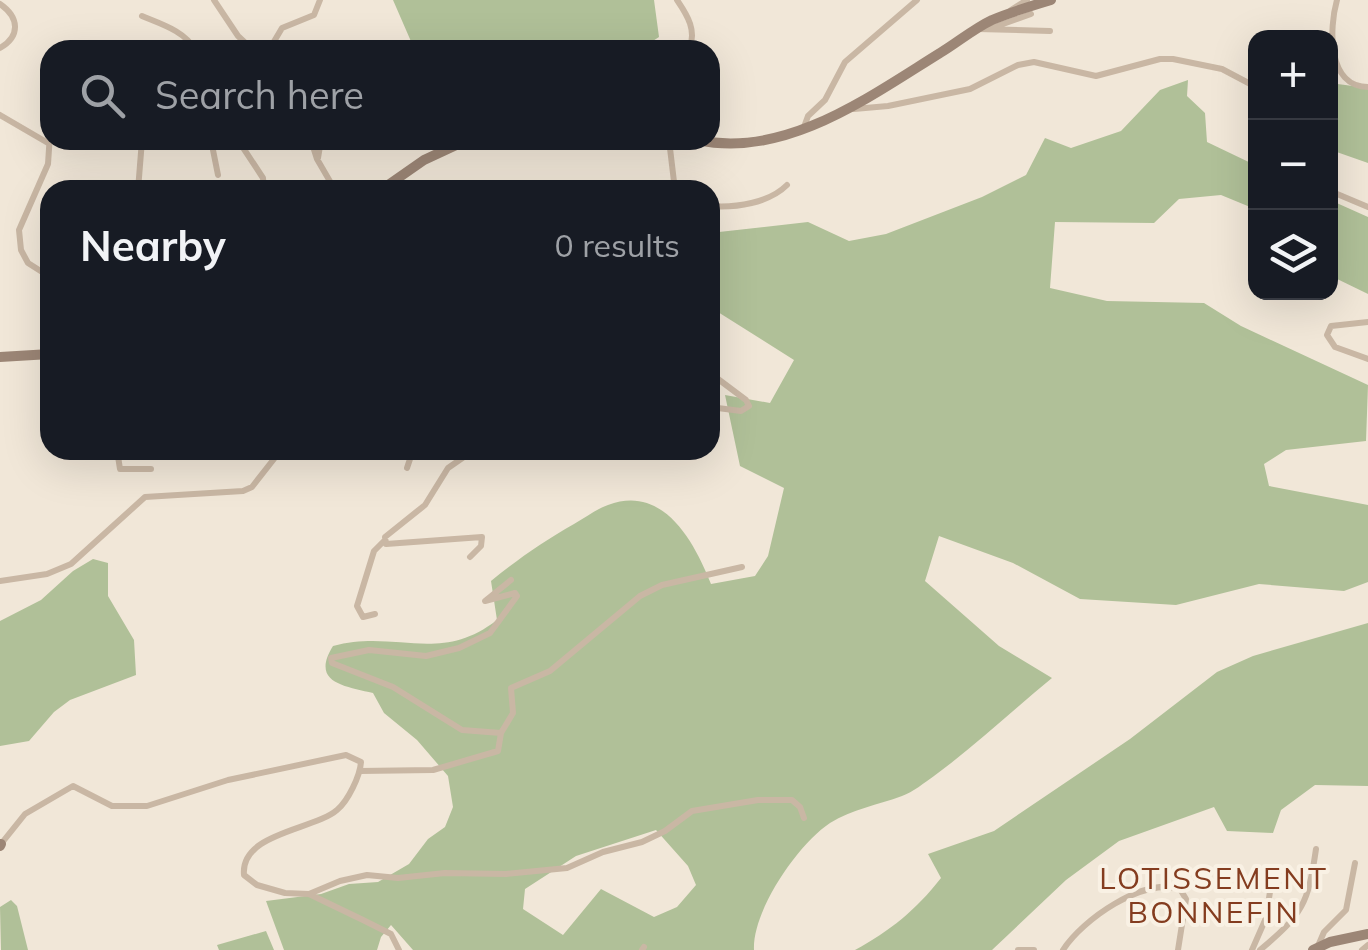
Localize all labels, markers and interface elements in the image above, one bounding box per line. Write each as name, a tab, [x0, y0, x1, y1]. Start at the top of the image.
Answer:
map controls	[1248, 30, 1338, 300]
button: +	[1248, 30, 1338, 120]
search box	[40, 40, 720, 150]
icon: search	[75, 68, 130, 123]
text: Search here	[155, 71, 364, 119]
button: −	[1248, 120, 1338, 210]
button: layers	[1248, 210, 1338, 300]
text: Nearby	[80, 219, 226, 272]
text: 0 results	[555, 225, 680, 265]
district label: LOTISSEMENT BONNEFIN	[1099, 859, 1329, 931]

